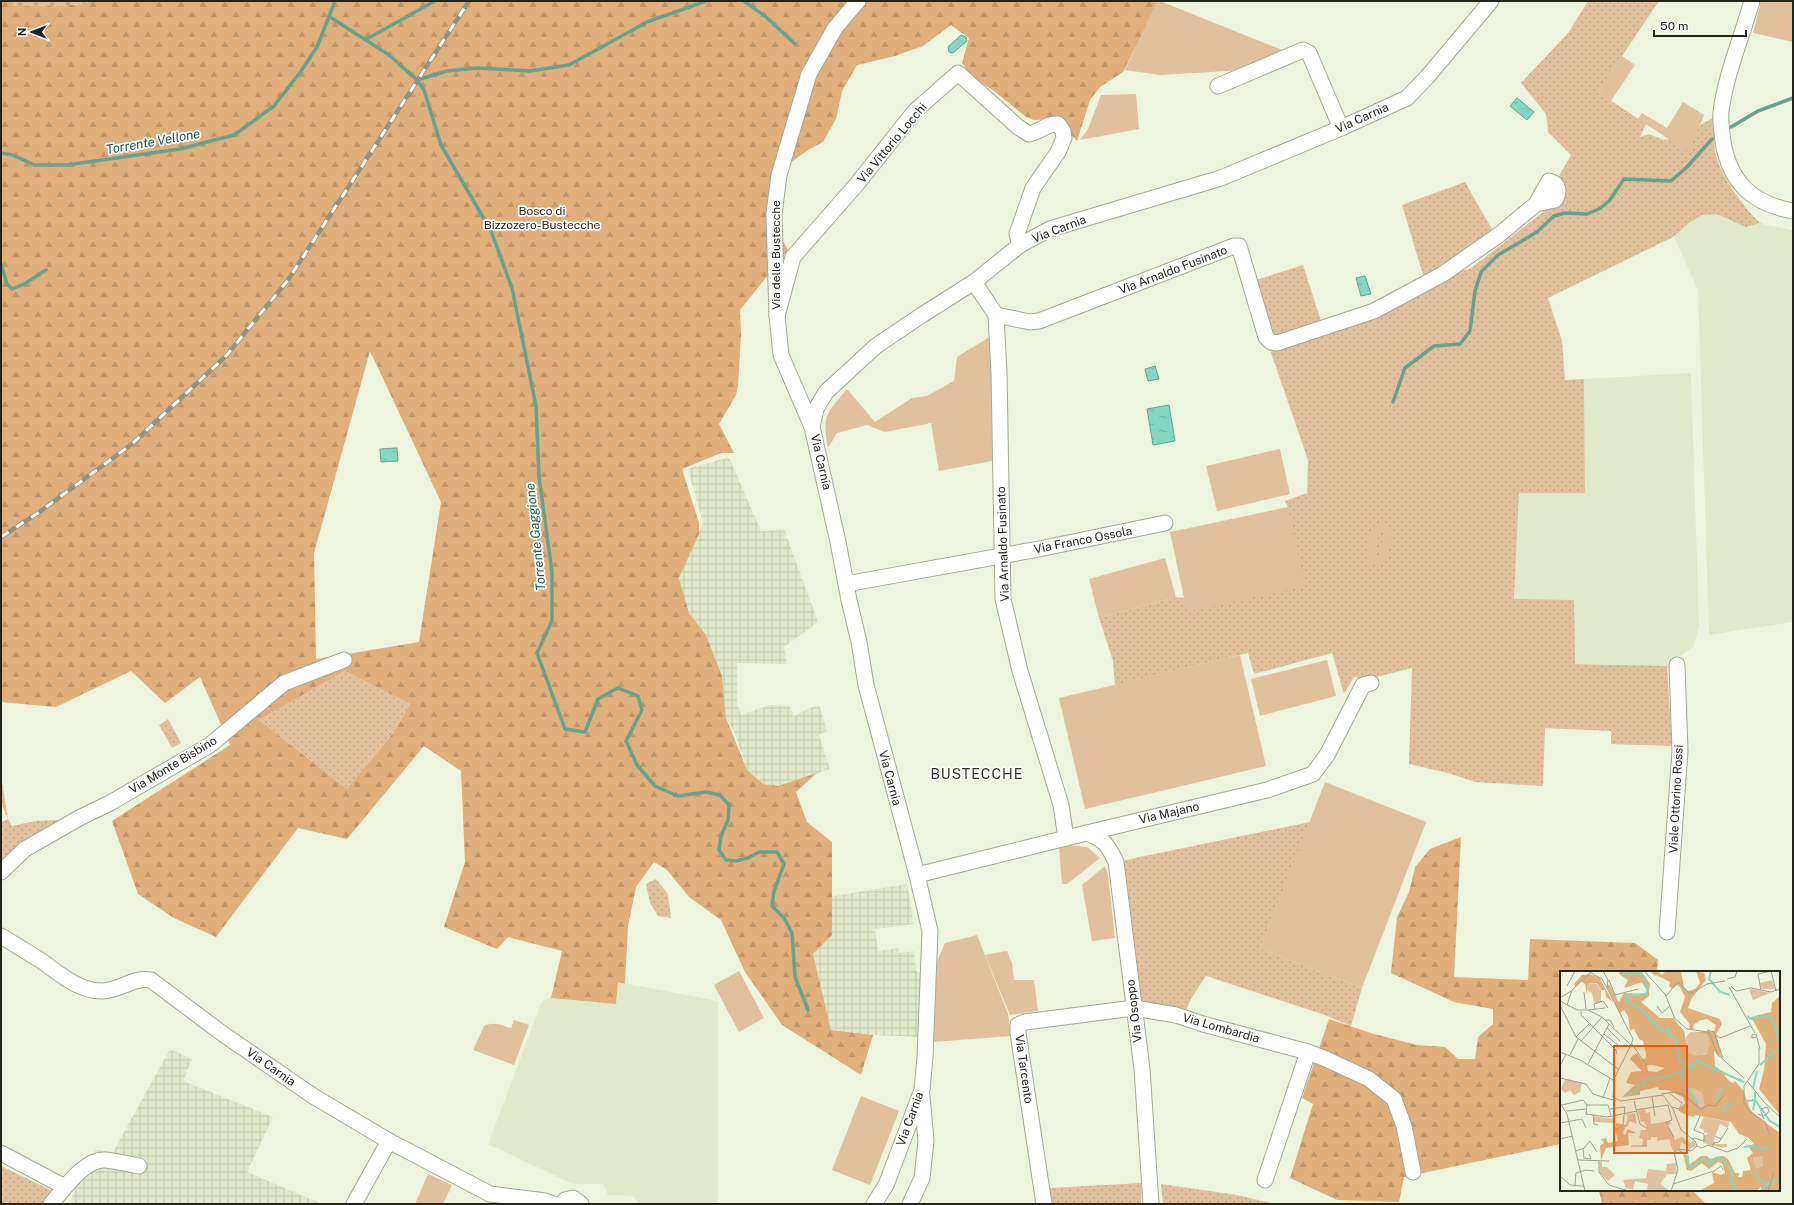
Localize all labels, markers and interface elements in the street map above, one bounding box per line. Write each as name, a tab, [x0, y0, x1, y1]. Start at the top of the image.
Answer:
north arrow	[12, 12, 52, 52]
scale bar	[1654, 12, 1746, 38]
text: 50 m	[1660, 19, 1688, 33]
text: N	[16, 28, 28, 36]
street label: Via Vittorio Locchi	[854, 100, 930, 186]
street label: Via Carnia	[1333, 100, 1391, 136]
water label: Torrente Vellone	[105, 126, 201, 157]
street label: Via delle Bustecche	[769, 200, 783, 310]
park label: Bosco di Bizzozero-Bustecche	[484, 204, 601, 232]
street label: Via Carnia	[1030, 212, 1088, 246]
street label: Via Arnaldo Fusinato	[1117, 243, 1229, 297]
street label: Via Carnia	[808, 433, 834, 491]
water label: Torrente Gaggione	[522, 482, 549, 591]
street label: Via Arnaldo Fusinato	[994, 486, 1012, 602]
street label: Via Franco Ossola	[1033, 524, 1133, 556]
street label: Via Monte Bisbino	[127, 733, 220, 797]
street label: Viale Ottorino Rossi	[1666, 744, 1686, 854]
street label: Via Carnia	[876, 749, 904, 807]
district label: BUSTECCHE	[930, 766, 1024, 782]
street label: Via Majano	[1138, 799, 1201, 827]
inset map	[1560, 971, 1780, 1191]
street label: Via Osoppo	[1123, 979, 1145, 1043]
street label: Via Lombardia	[1181, 1010, 1261, 1046]
street label: Via Tarcento	[1012, 1034, 1036, 1105]
street label: Via Carnia	[244, 1045, 298, 1089]
street label: Via Carnia	[894, 1090, 926, 1148]

